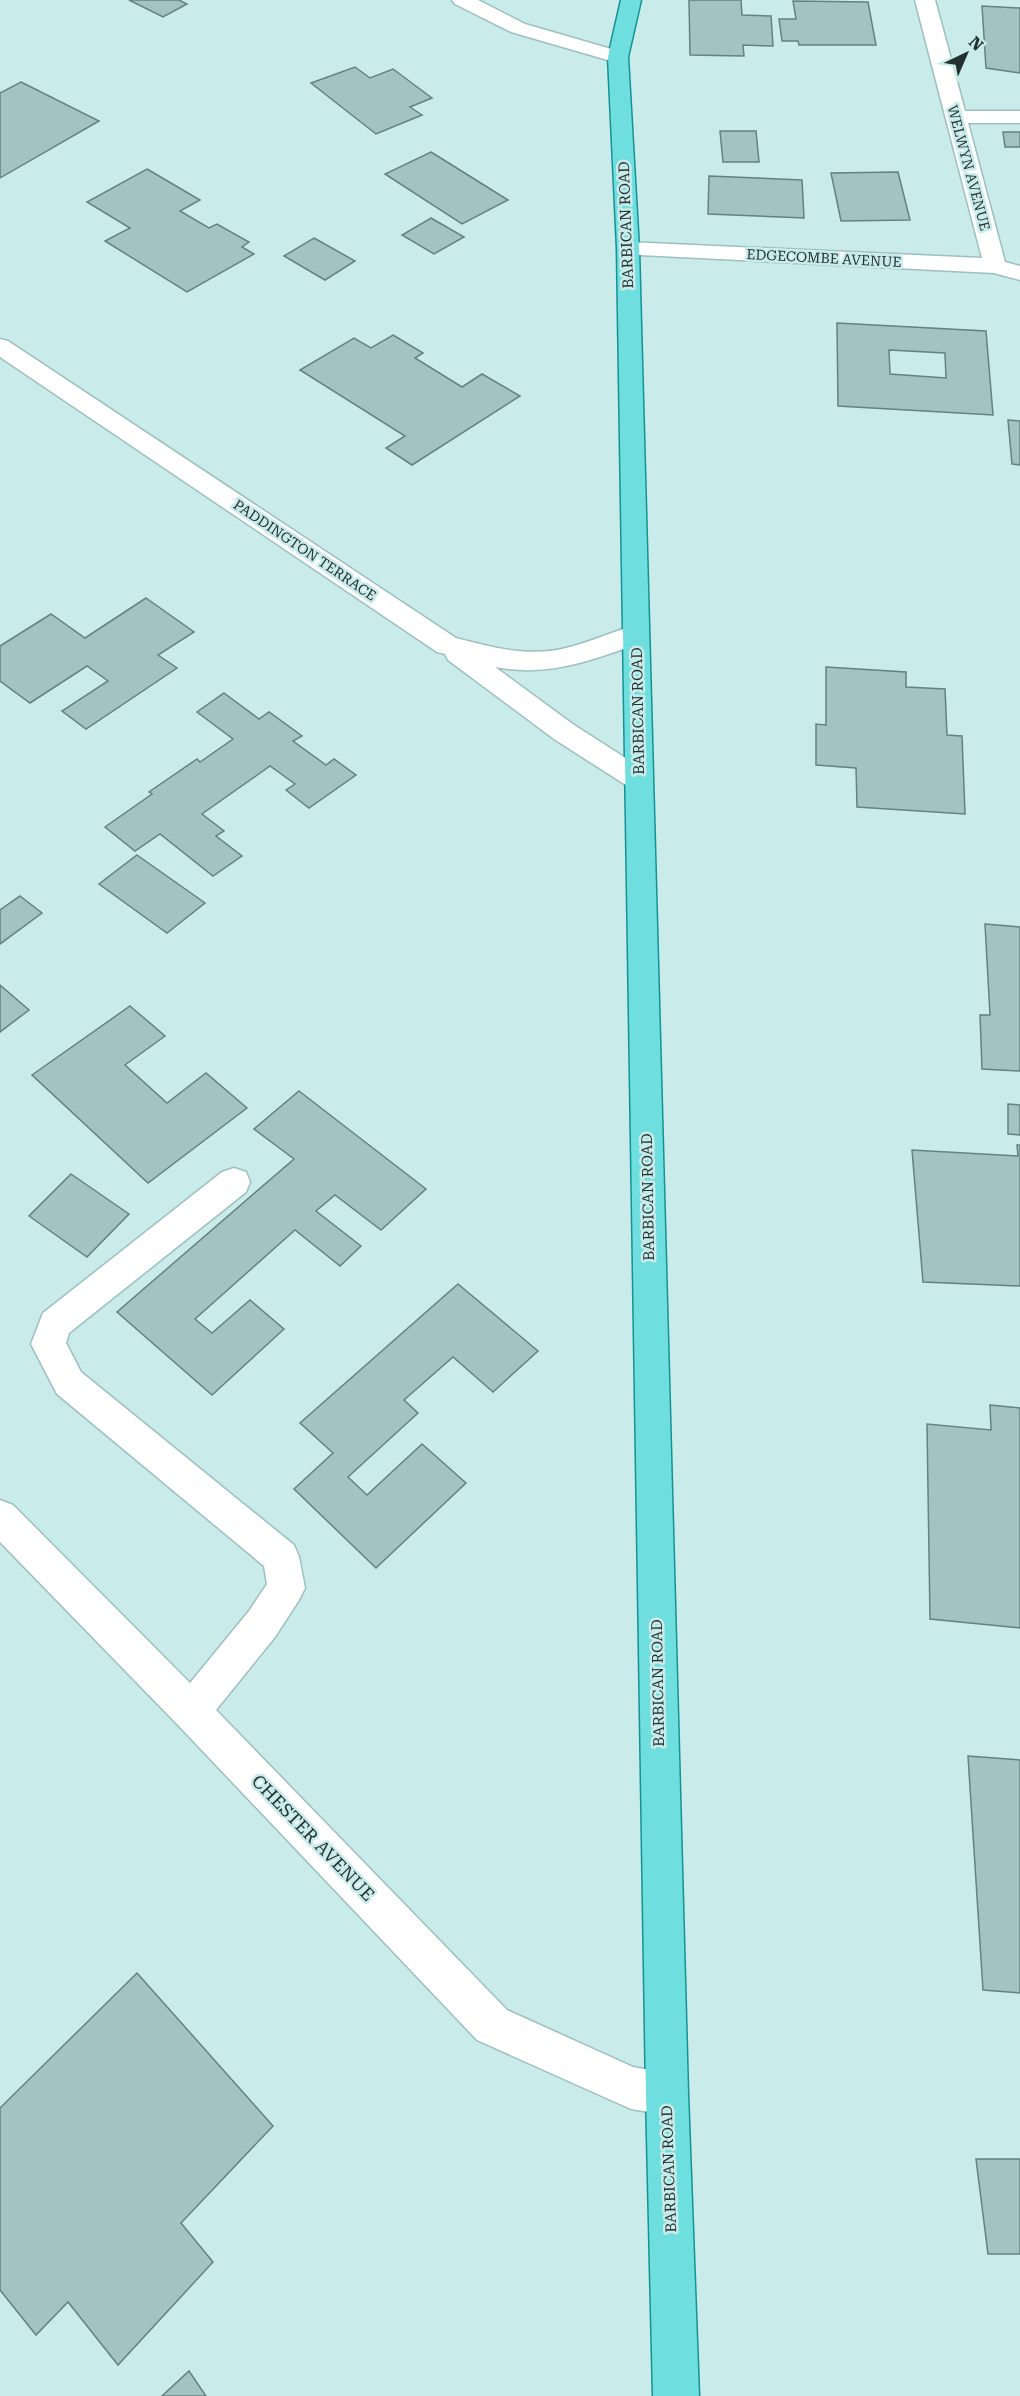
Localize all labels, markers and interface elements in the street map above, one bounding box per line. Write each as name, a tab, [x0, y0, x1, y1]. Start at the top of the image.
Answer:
north arrow	[936, 24, 996, 84]
text: N	[965, 32, 987, 55]
street label: WELWYN AVENUE	[945, 103, 993, 233]
street label: BARBICAN ROAD	[615, 161, 637, 289]
street label: EDGECOMBE AVENUE	[746, 246, 902, 270]
street label: PADDINGTON TERRACE	[231, 496, 379, 604]
street label: BARBICAN ROAD	[628, 647, 648, 775]
street label: BARBICAN ROAD	[638, 1133, 658, 1261]
street label: BARBICAN ROAD	[648, 1619, 668, 1747]
street label: CHESTER AVENUE	[248, 1770, 379, 1905]
street label: BARBICAN ROAD	[658, 2105, 680, 2233]

